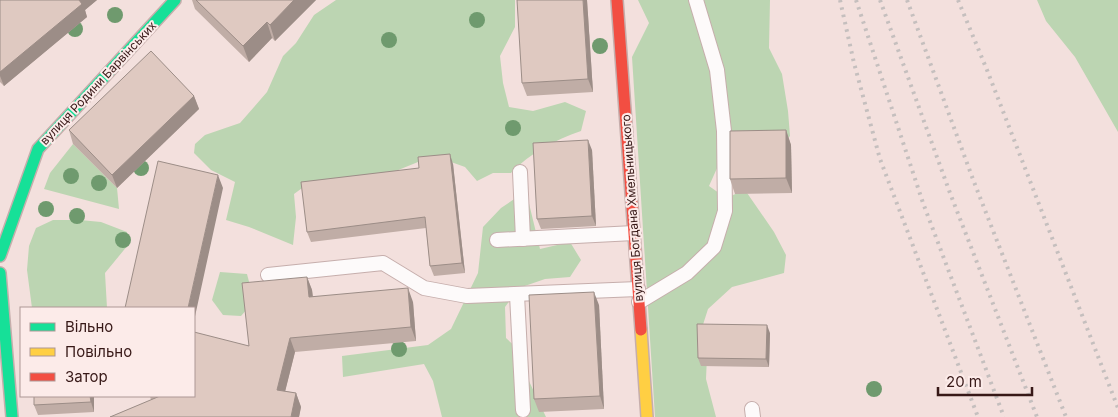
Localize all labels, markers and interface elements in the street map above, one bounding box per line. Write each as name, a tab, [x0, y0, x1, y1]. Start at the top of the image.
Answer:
street label: вулиця Родини Барвінських	[37, 18, 160, 148]
street label: вулиця Богдана Хмельницького	[618, 114, 646, 302]
legend	[20, 307, 195, 397]
text: Вільно	[65, 317, 113, 336]
text: Повільно	[65, 342, 132, 361]
scale bar	[938, 364, 1032, 396]
text: Затор	[65, 367, 108, 386]
text: 20 m	[946, 372, 982, 391]

